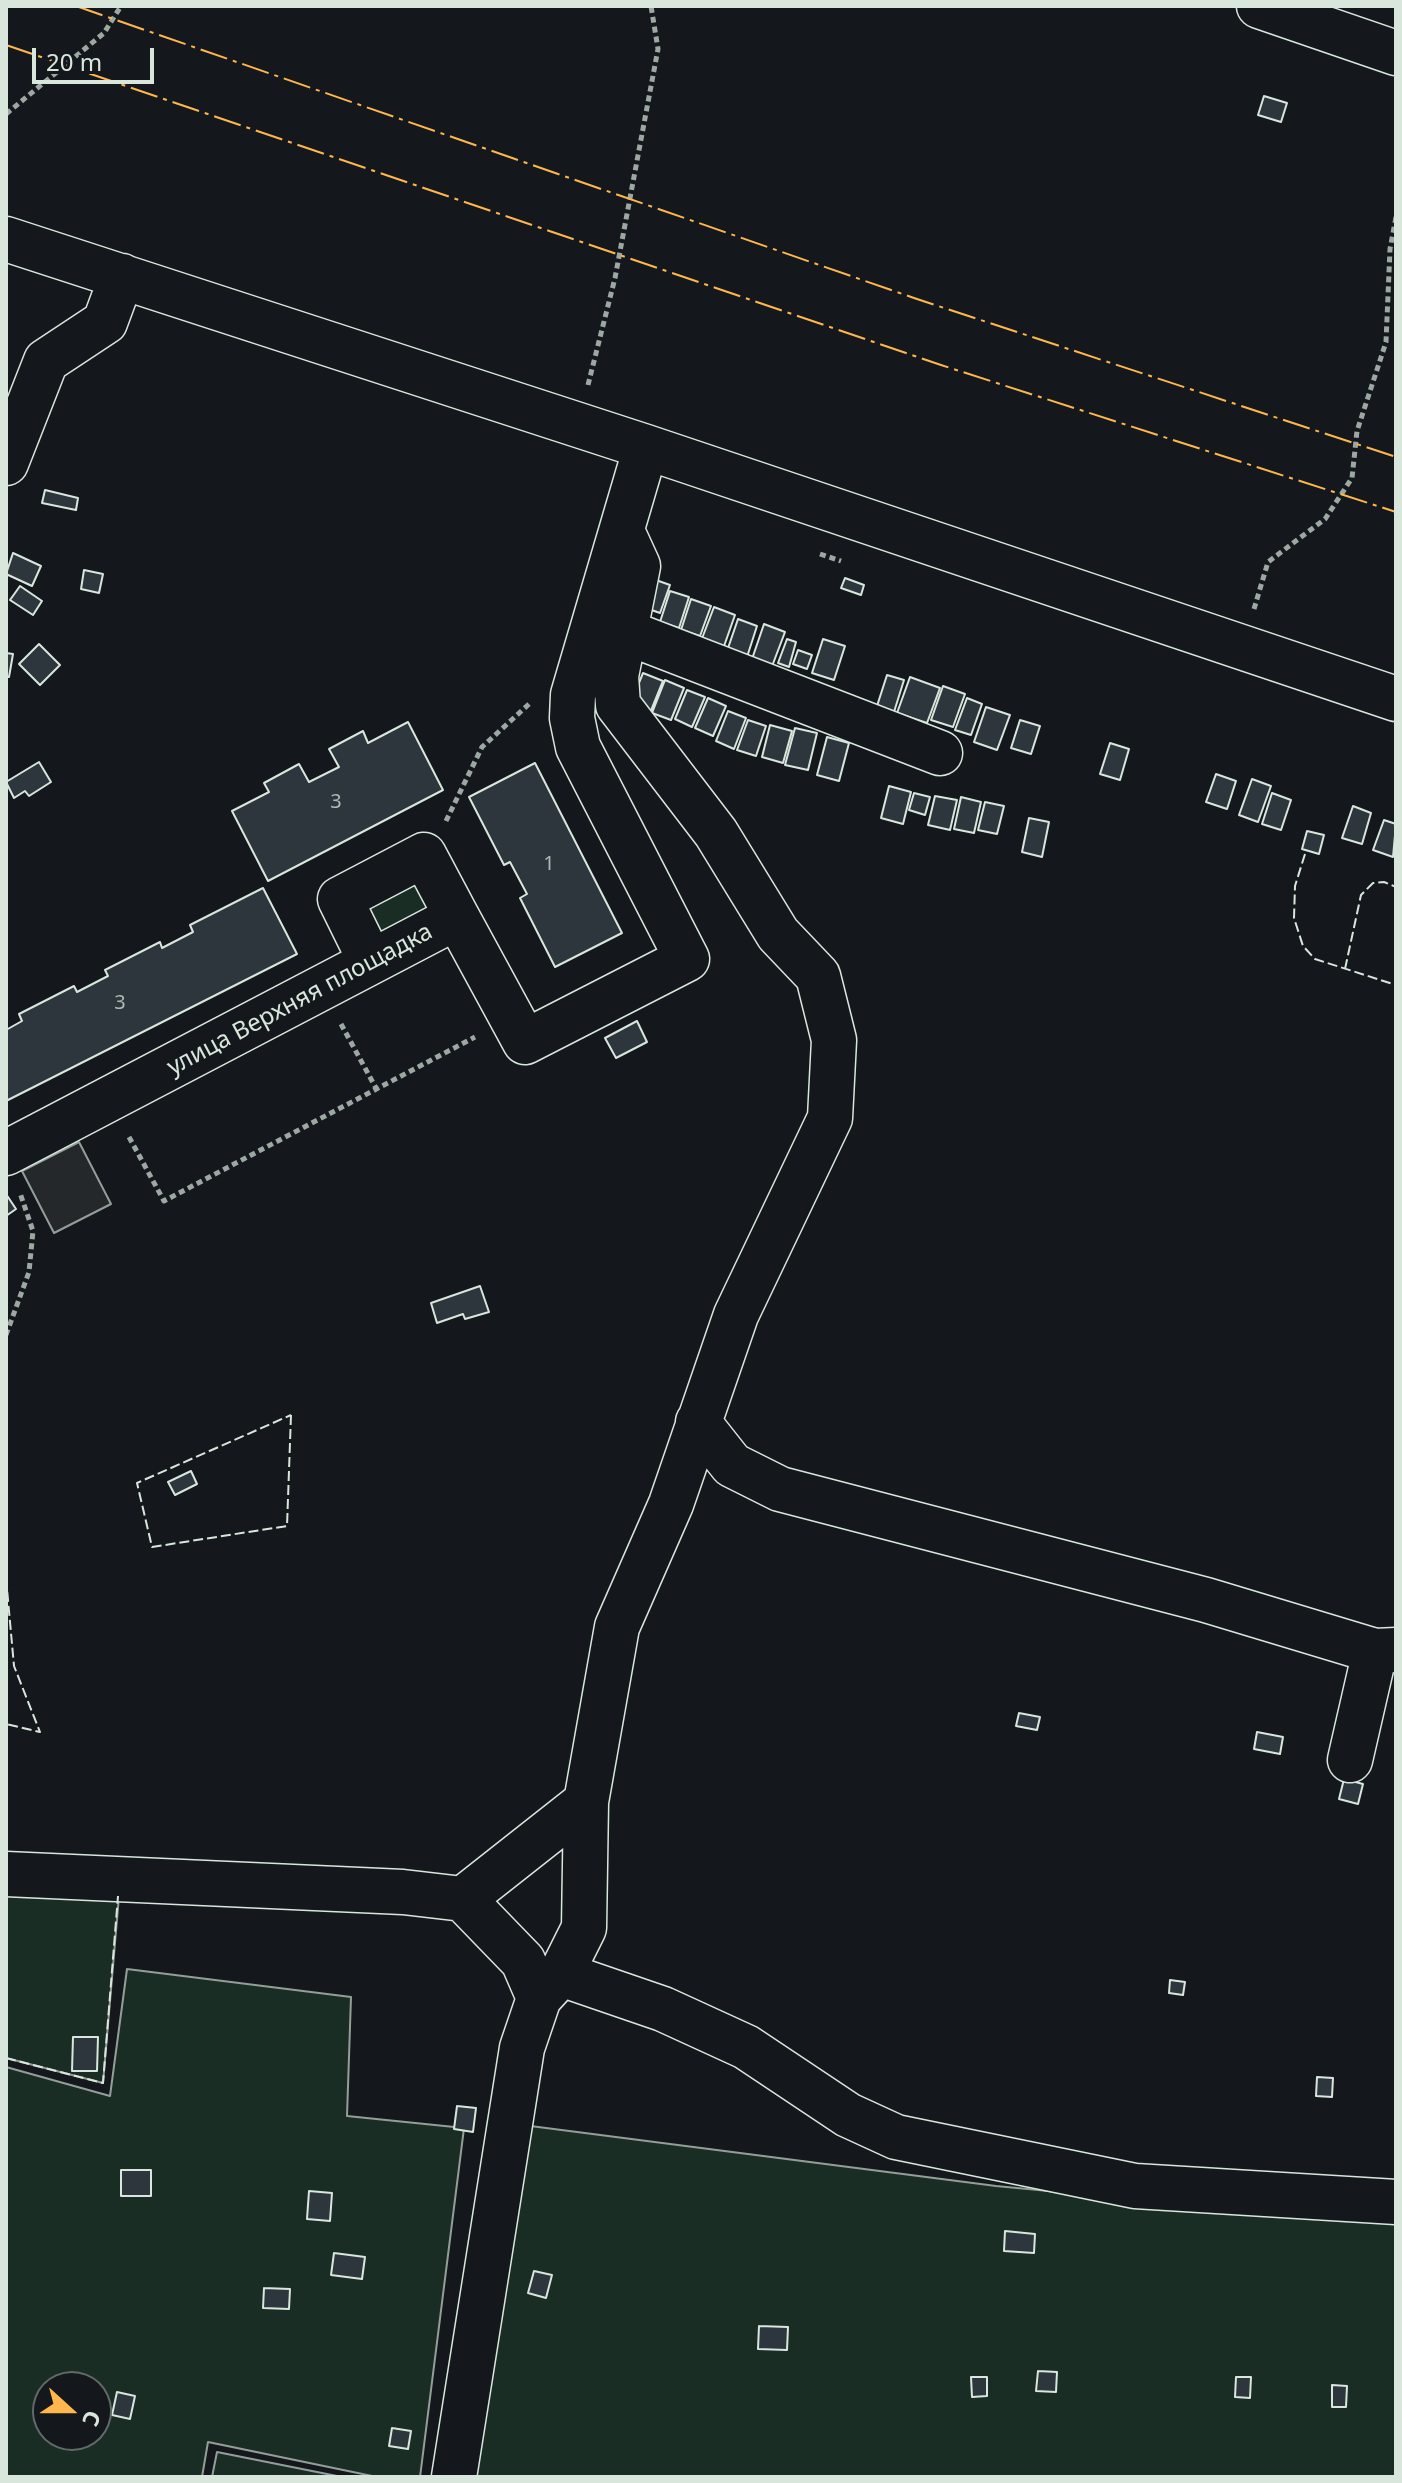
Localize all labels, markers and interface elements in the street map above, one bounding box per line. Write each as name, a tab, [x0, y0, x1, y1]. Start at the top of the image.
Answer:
scale bar	[36, 32, 158, 82]
text: 20 m	[46, 45, 102, 78]
house number: 3	[330, 790, 342, 814]
house number: 1	[543, 852, 555, 876]
street label: улица Верхняя площадка	[163, 918, 437, 1082]
house number: 3	[114, 991, 126, 1015]
north arrow	[32, 2371, 112, 2451]
text: С	[76, 2407, 109, 2431]

